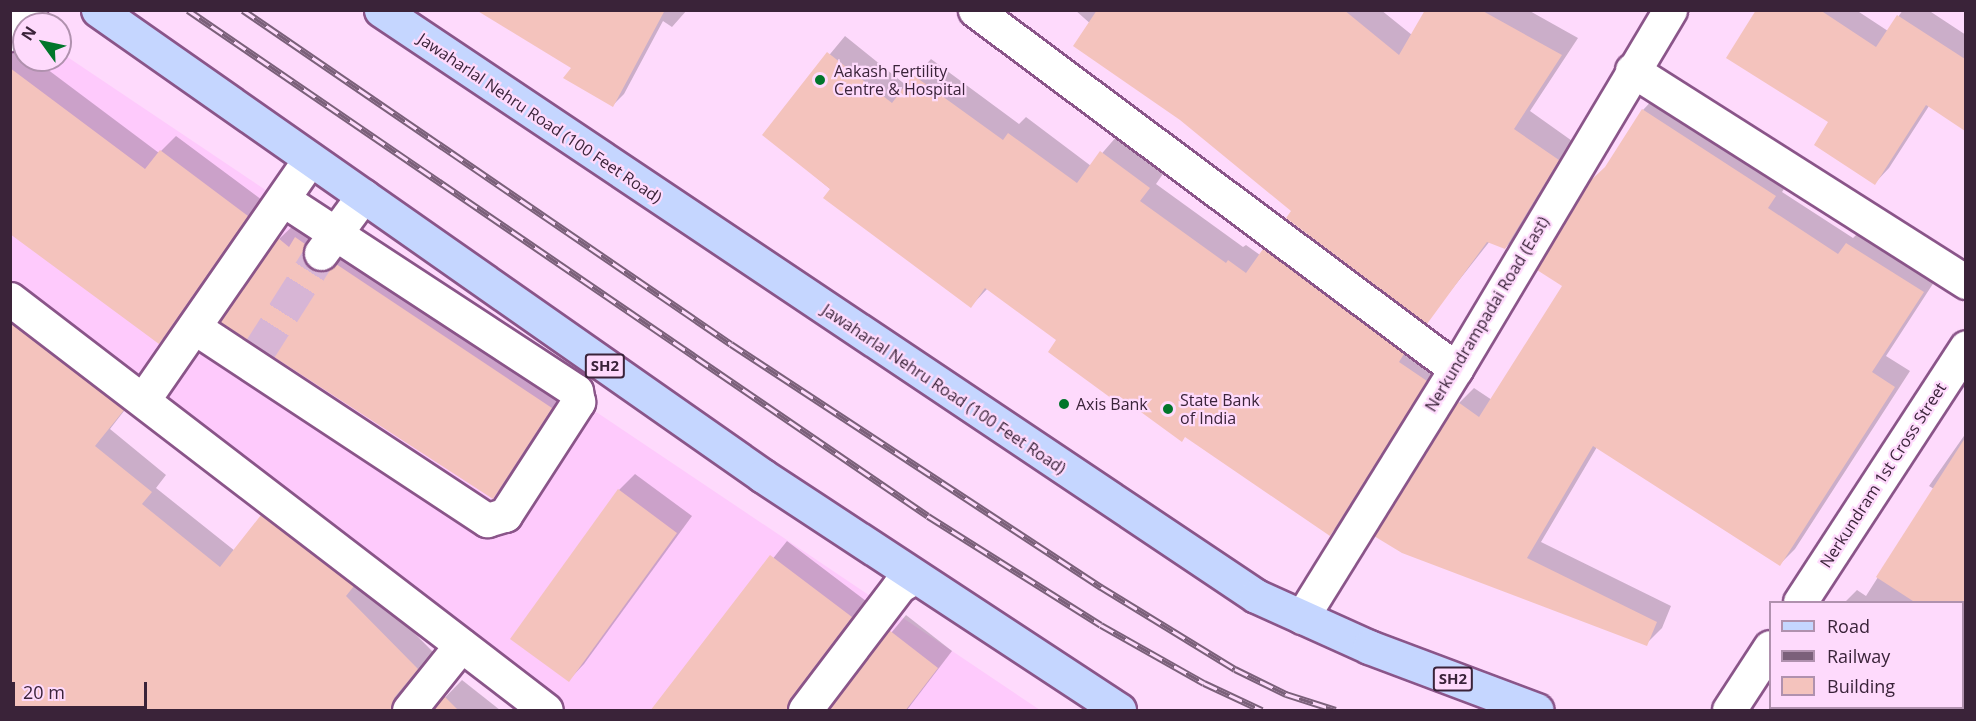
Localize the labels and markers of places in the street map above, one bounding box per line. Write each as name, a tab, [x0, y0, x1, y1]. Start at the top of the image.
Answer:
place label: Aakash Fertility Centre & Hospital	[834, 61, 966, 99]
marker: Aakash Fertility Centre & Hospital	[811, 71, 829, 89]
place label: State Bank of India	[1180, 390, 1260, 428]
place label: Axis Bank	[1076, 394, 1148, 414]
marker: Axis Bank	[1057, 397, 1071, 411]
marker: State Bank of India	[1161, 402, 1175, 416]

